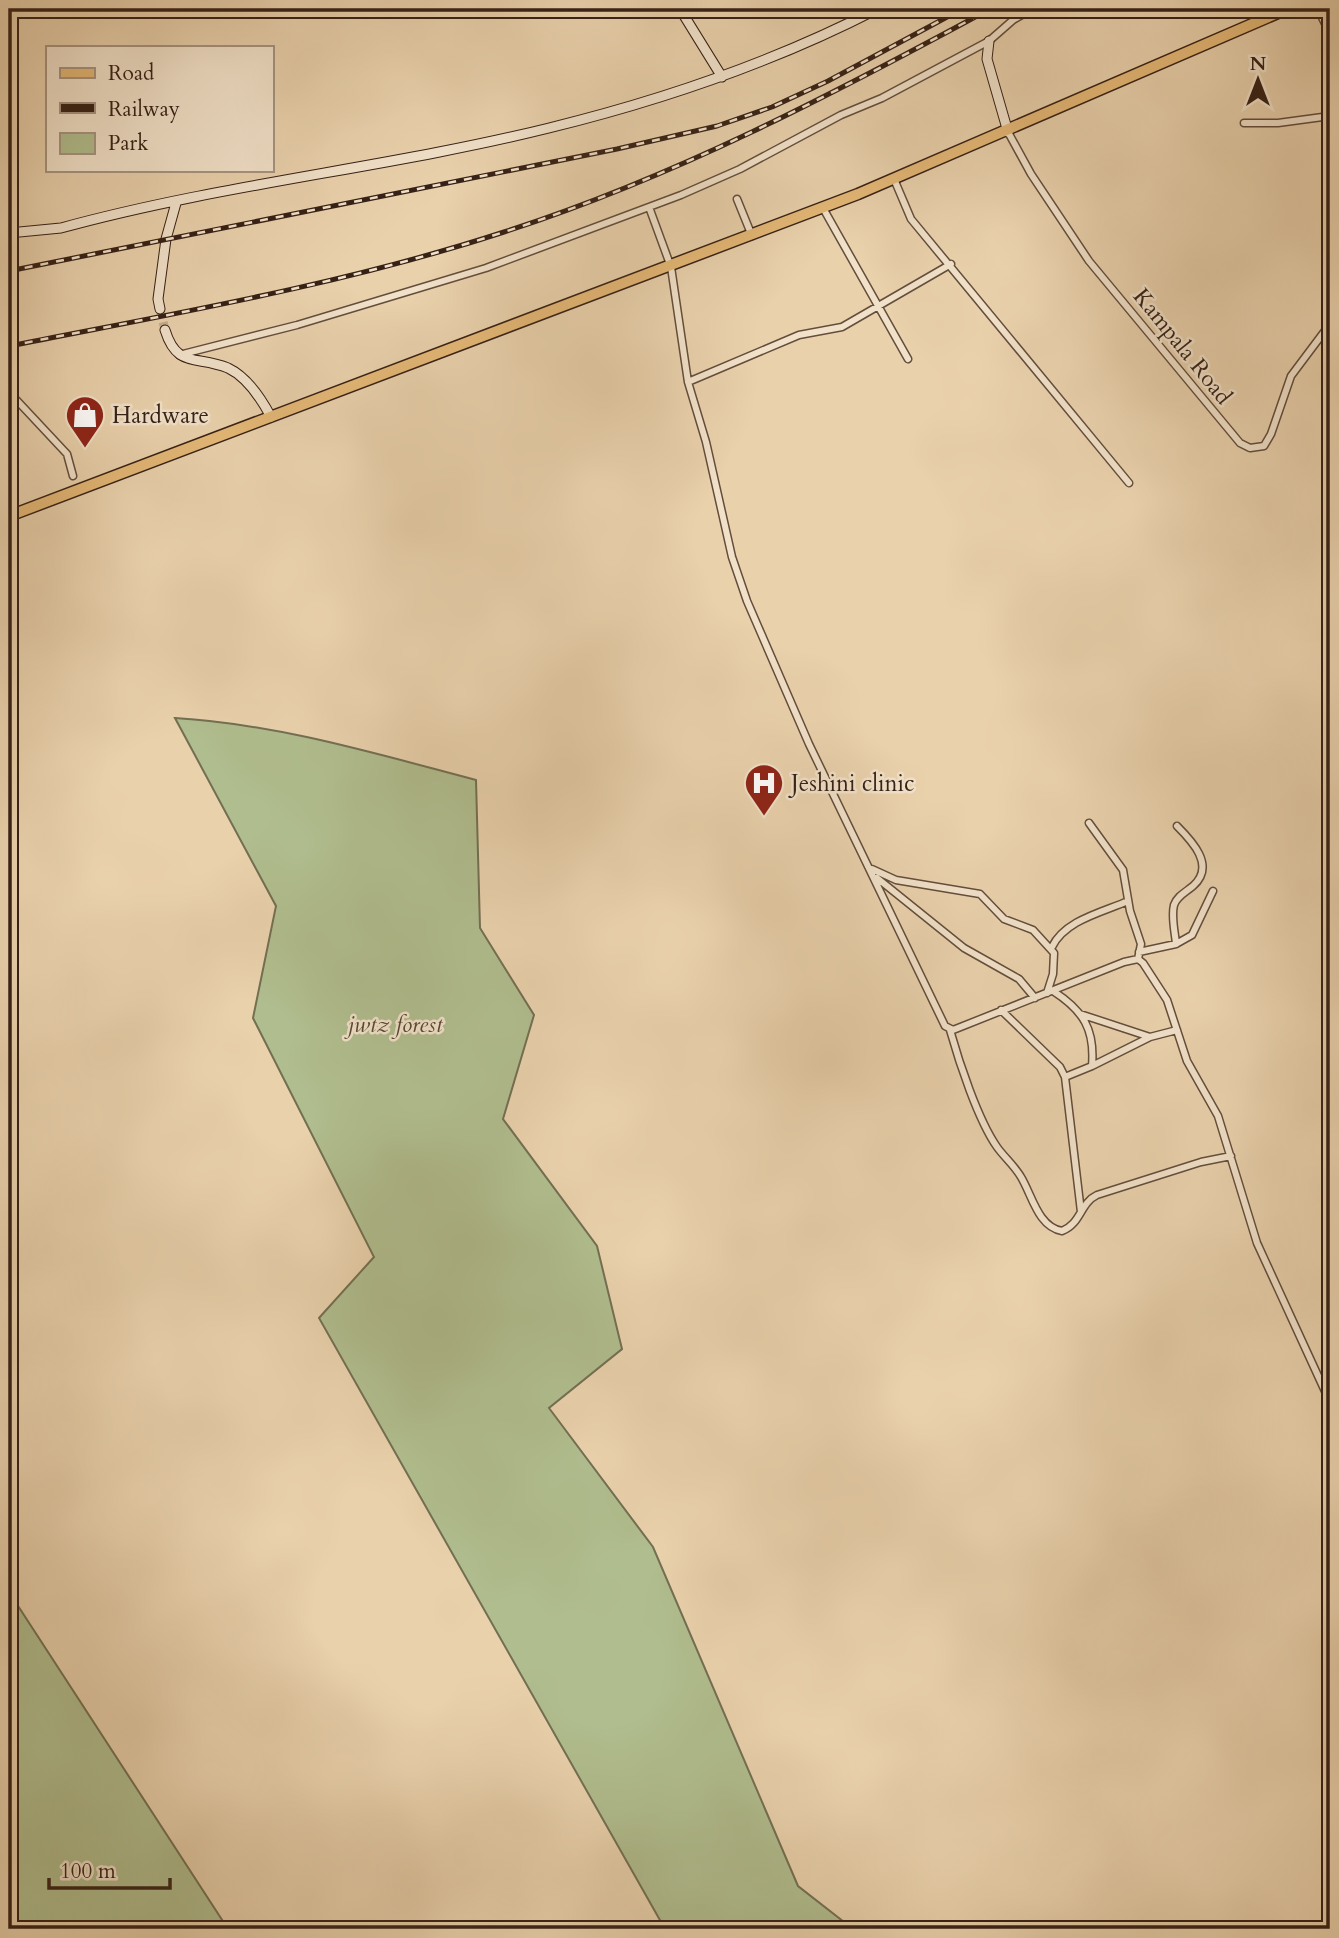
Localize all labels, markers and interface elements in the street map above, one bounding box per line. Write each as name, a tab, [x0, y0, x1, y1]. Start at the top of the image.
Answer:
legend	[46, 46, 273, 172]
north arrow	[1224, 46, 1294, 116]
text: N	[1250, 51, 1267, 77]
text: Road	[108, 59, 154, 88]
text: Railway	[108, 95, 180, 124]
text: Park	[108, 129, 149, 158]
street label: Kampala Road	[1126, 282, 1240, 412]
shop icon: Hardware	[64, 394, 106, 449]
place label: Hardware	[112, 400, 209, 431]
hospital icon: Jeshini clinic	[743, 762, 785, 817]
place label: Jeshini clinic	[788, 768, 915, 799]
park label: jwtz forest	[344, 1009, 444, 1040]
scale bar	[49, 1847, 170, 1891]
text: 100 m	[60, 1857, 116, 1886]

